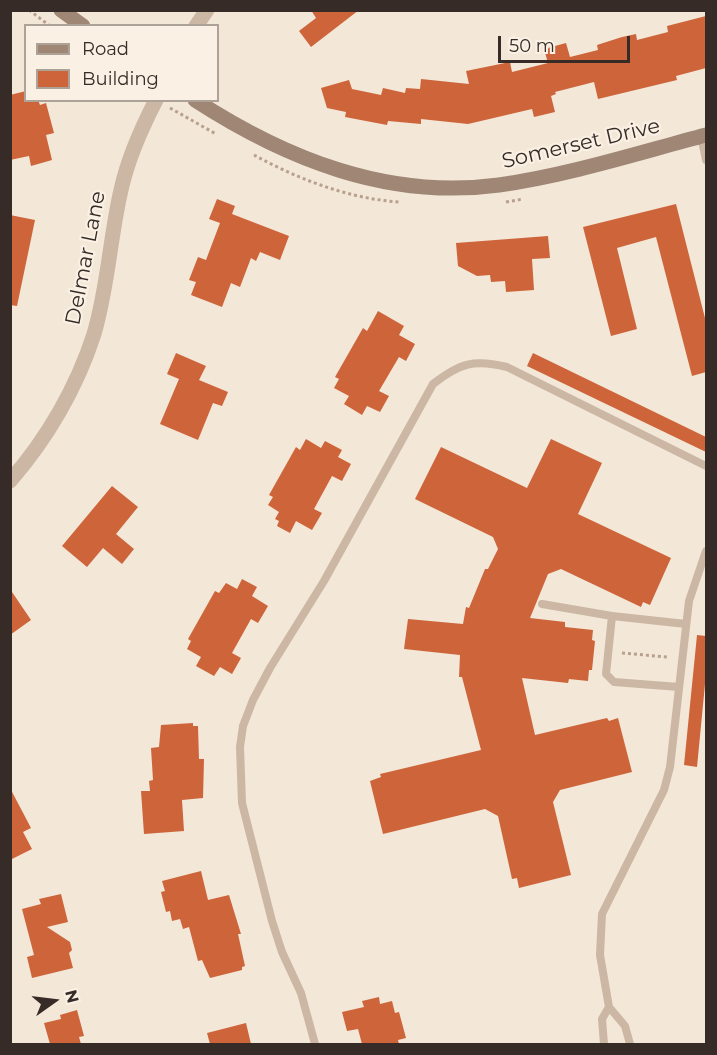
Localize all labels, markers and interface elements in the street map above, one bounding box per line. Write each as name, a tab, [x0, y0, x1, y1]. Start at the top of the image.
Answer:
legend	[24, 24, 219, 102]
scale bar	[501, 24, 633, 62]
text: 50 m	[509, 35, 555, 57]
text: Road	[82, 38, 129, 60]
text: Building	[82, 68, 159, 90]
street label: Somerset Drive	[500, 114, 662, 174]
street label: Delmar Lane	[61, 189, 111, 327]
north arrow	[24, 971, 84, 1031]
text: N	[61, 988, 83, 1005]

